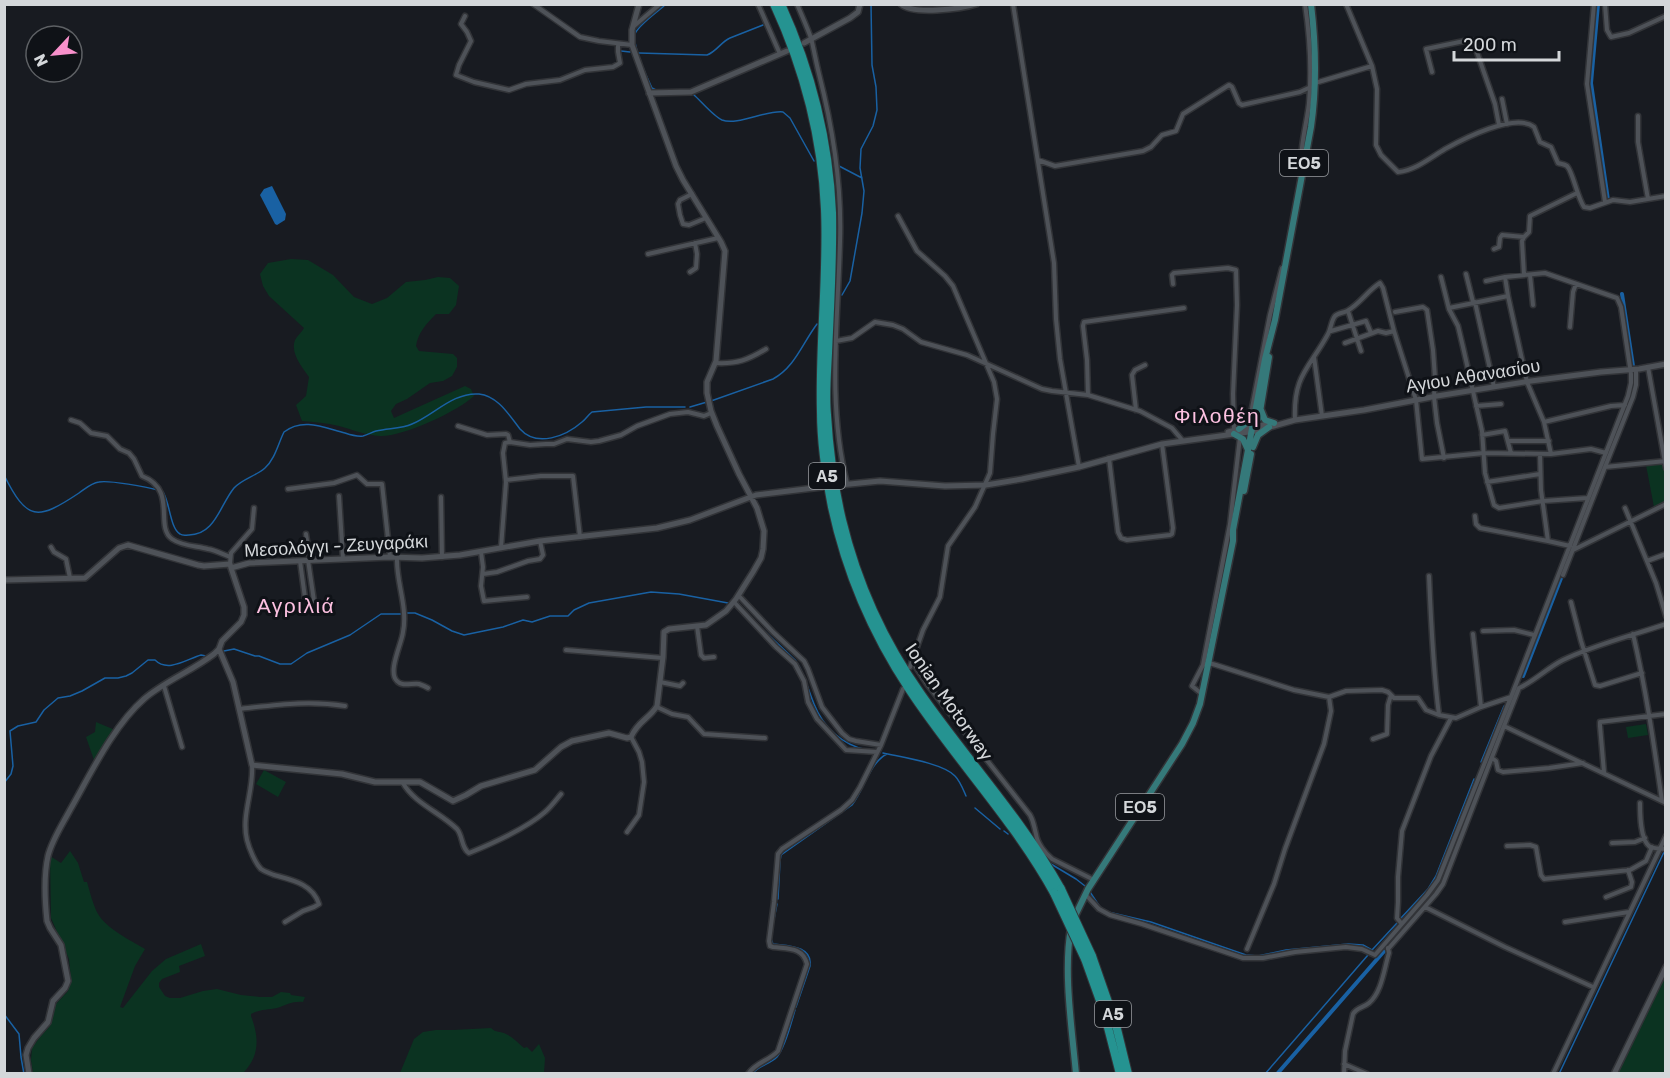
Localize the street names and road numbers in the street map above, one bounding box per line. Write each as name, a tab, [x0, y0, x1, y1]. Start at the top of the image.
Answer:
road number: ΕΟ5	[1280, 150, 1328, 176]
street label: Αγιου Αθανασίου	[1404, 355, 1542, 397]
road number: Α5	[809, 463, 845, 489]
street label: Μεσολόγγι - Ζευγαράκι	[244, 530, 428, 562]
street label: Ionian Motorway	[900, 639, 998, 765]
road number: ΕΟ5	[1116, 794, 1164, 820]
road number: Α5	[1095, 1001, 1131, 1027]

